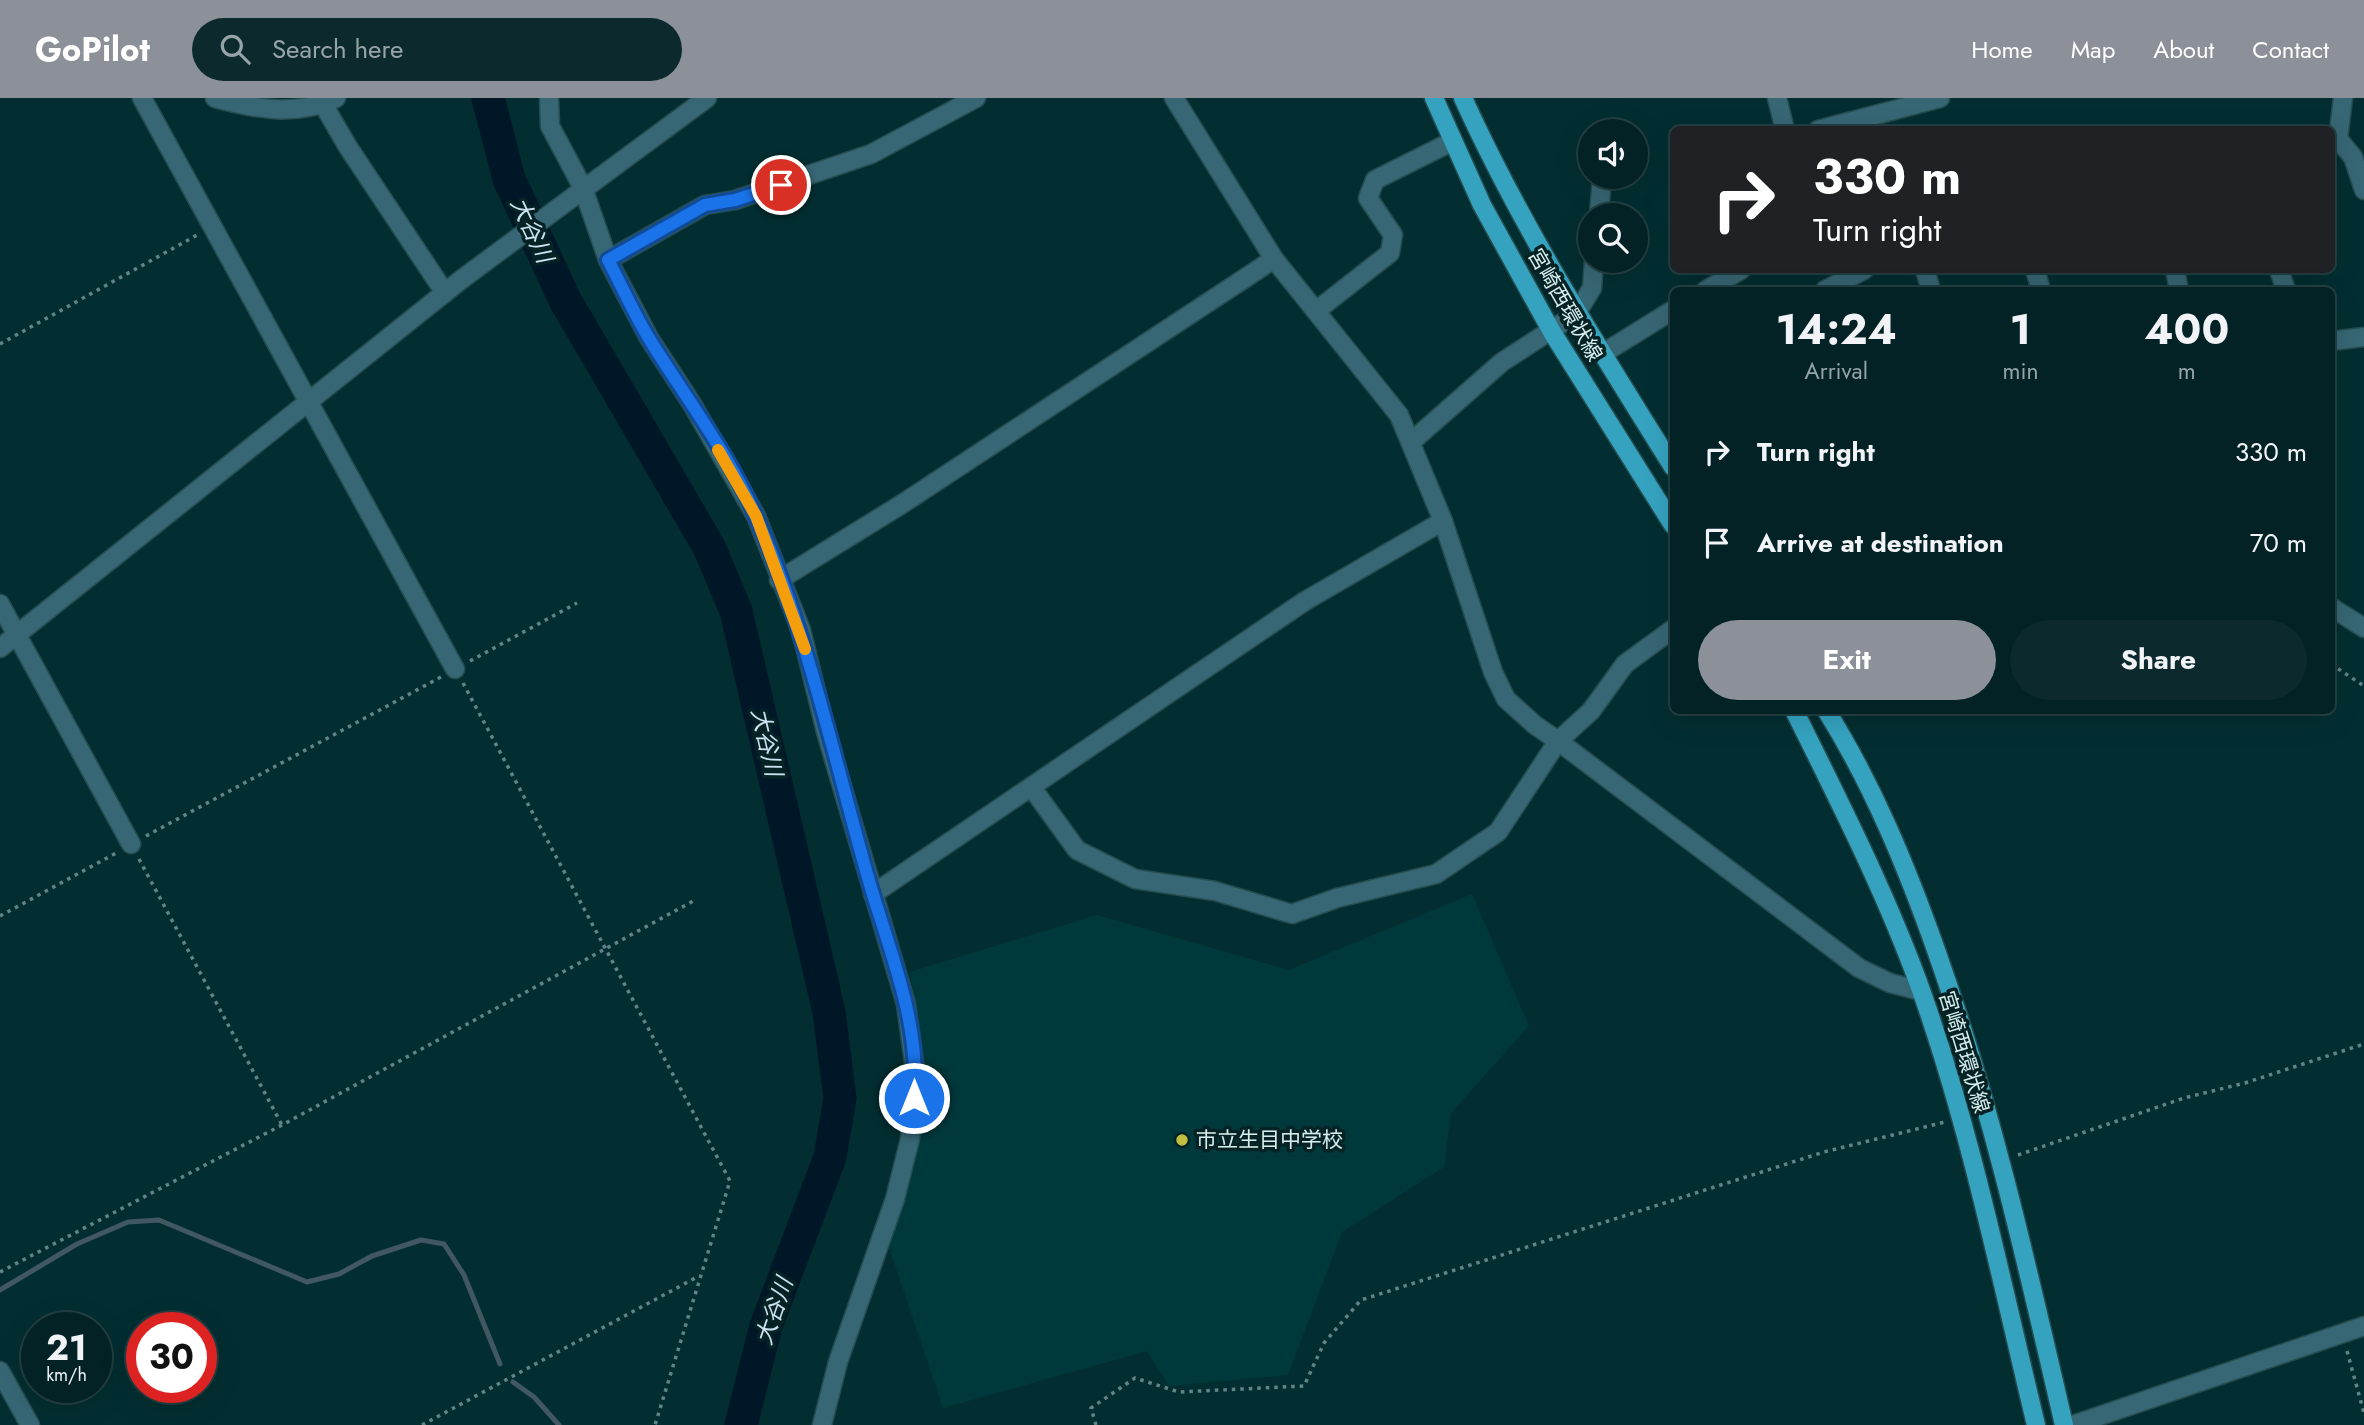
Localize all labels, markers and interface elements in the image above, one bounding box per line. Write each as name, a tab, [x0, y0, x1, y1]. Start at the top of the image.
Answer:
search box	[192, 18, 682, 81]
text: GoPilot	[35, 26, 150, 73]
icon: search	[216, 30, 254, 68]
text: Search here	[272, 30, 403, 68]
text: Home	[1971, 32, 2033, 67]
text: Map	[2071, 32, 2115, 67]
text: About	[2153, 32, 2214, 67]
text: Contact	[2252, 32, 2329, 67]
map controls	[1578, 119, 1648, 273]
button: sound	[1578, 119, 1648, 189]
text: 330 m	[1813, 142, 1961, 212]
icon: right	[1698, 154, 1789, 245]
pin	[751, 155, 811, 215]
icon: arrive	[762, 166, 800, 204]
water label: 大谷川	[502, 192, 563, 271]
button: search	[1578, 203, 1648, 273]
text: Turn right	[1813, 207, 1942, 253]
street label: 宮崎西環状線	[1521, 243, 1609, 367]
text: 14:24	[1776, 299, 1897, 360]
text: 1	[2010, 299, 2031, 360]
text: 400	[2144, 299, 2229, 360]
text: Arrival	[1805, 354, 1868, 388]
text: min	[2003, 354, 2039, 388]
text: m	[2178, 354, 2196, 388]
icon: right	[1698, 433, 1736, 471]
text: Turn right	[1757, 433, 1875, 471]
text: 330 m	[2235, 433, 2307, 471]
icon: arrive	[1698, 524, 1736, 562]
text: Arrive at destination	[1757, 524, 2004, 562]
text: 70 m	[2250, 524, 2307, 562]
button: Exit	[1698, 620, 1996, 700]
button: Share	[2010, 620, 2307, 700]
water label: 大谷川	[743, 705, 792, 782]
street label: 宮崎西環状線	[1931, 987, 1997, 1117]
position arrow	[877, 1061, 951, 1135]
place label: 市立生目中学校	[1196, 1125, 1343, 1155]
marker: 市立生目中学校	[1174, 1132, 1190, 1148]
water label: 大谷川	[747, 1270, 802, 1349]
speed limit sign: 30	[126, 1312, 217, 1403]
text: 21	[46, 1323, 87, 1373]
text: km/h	[46, 1362, 87, 1388]

